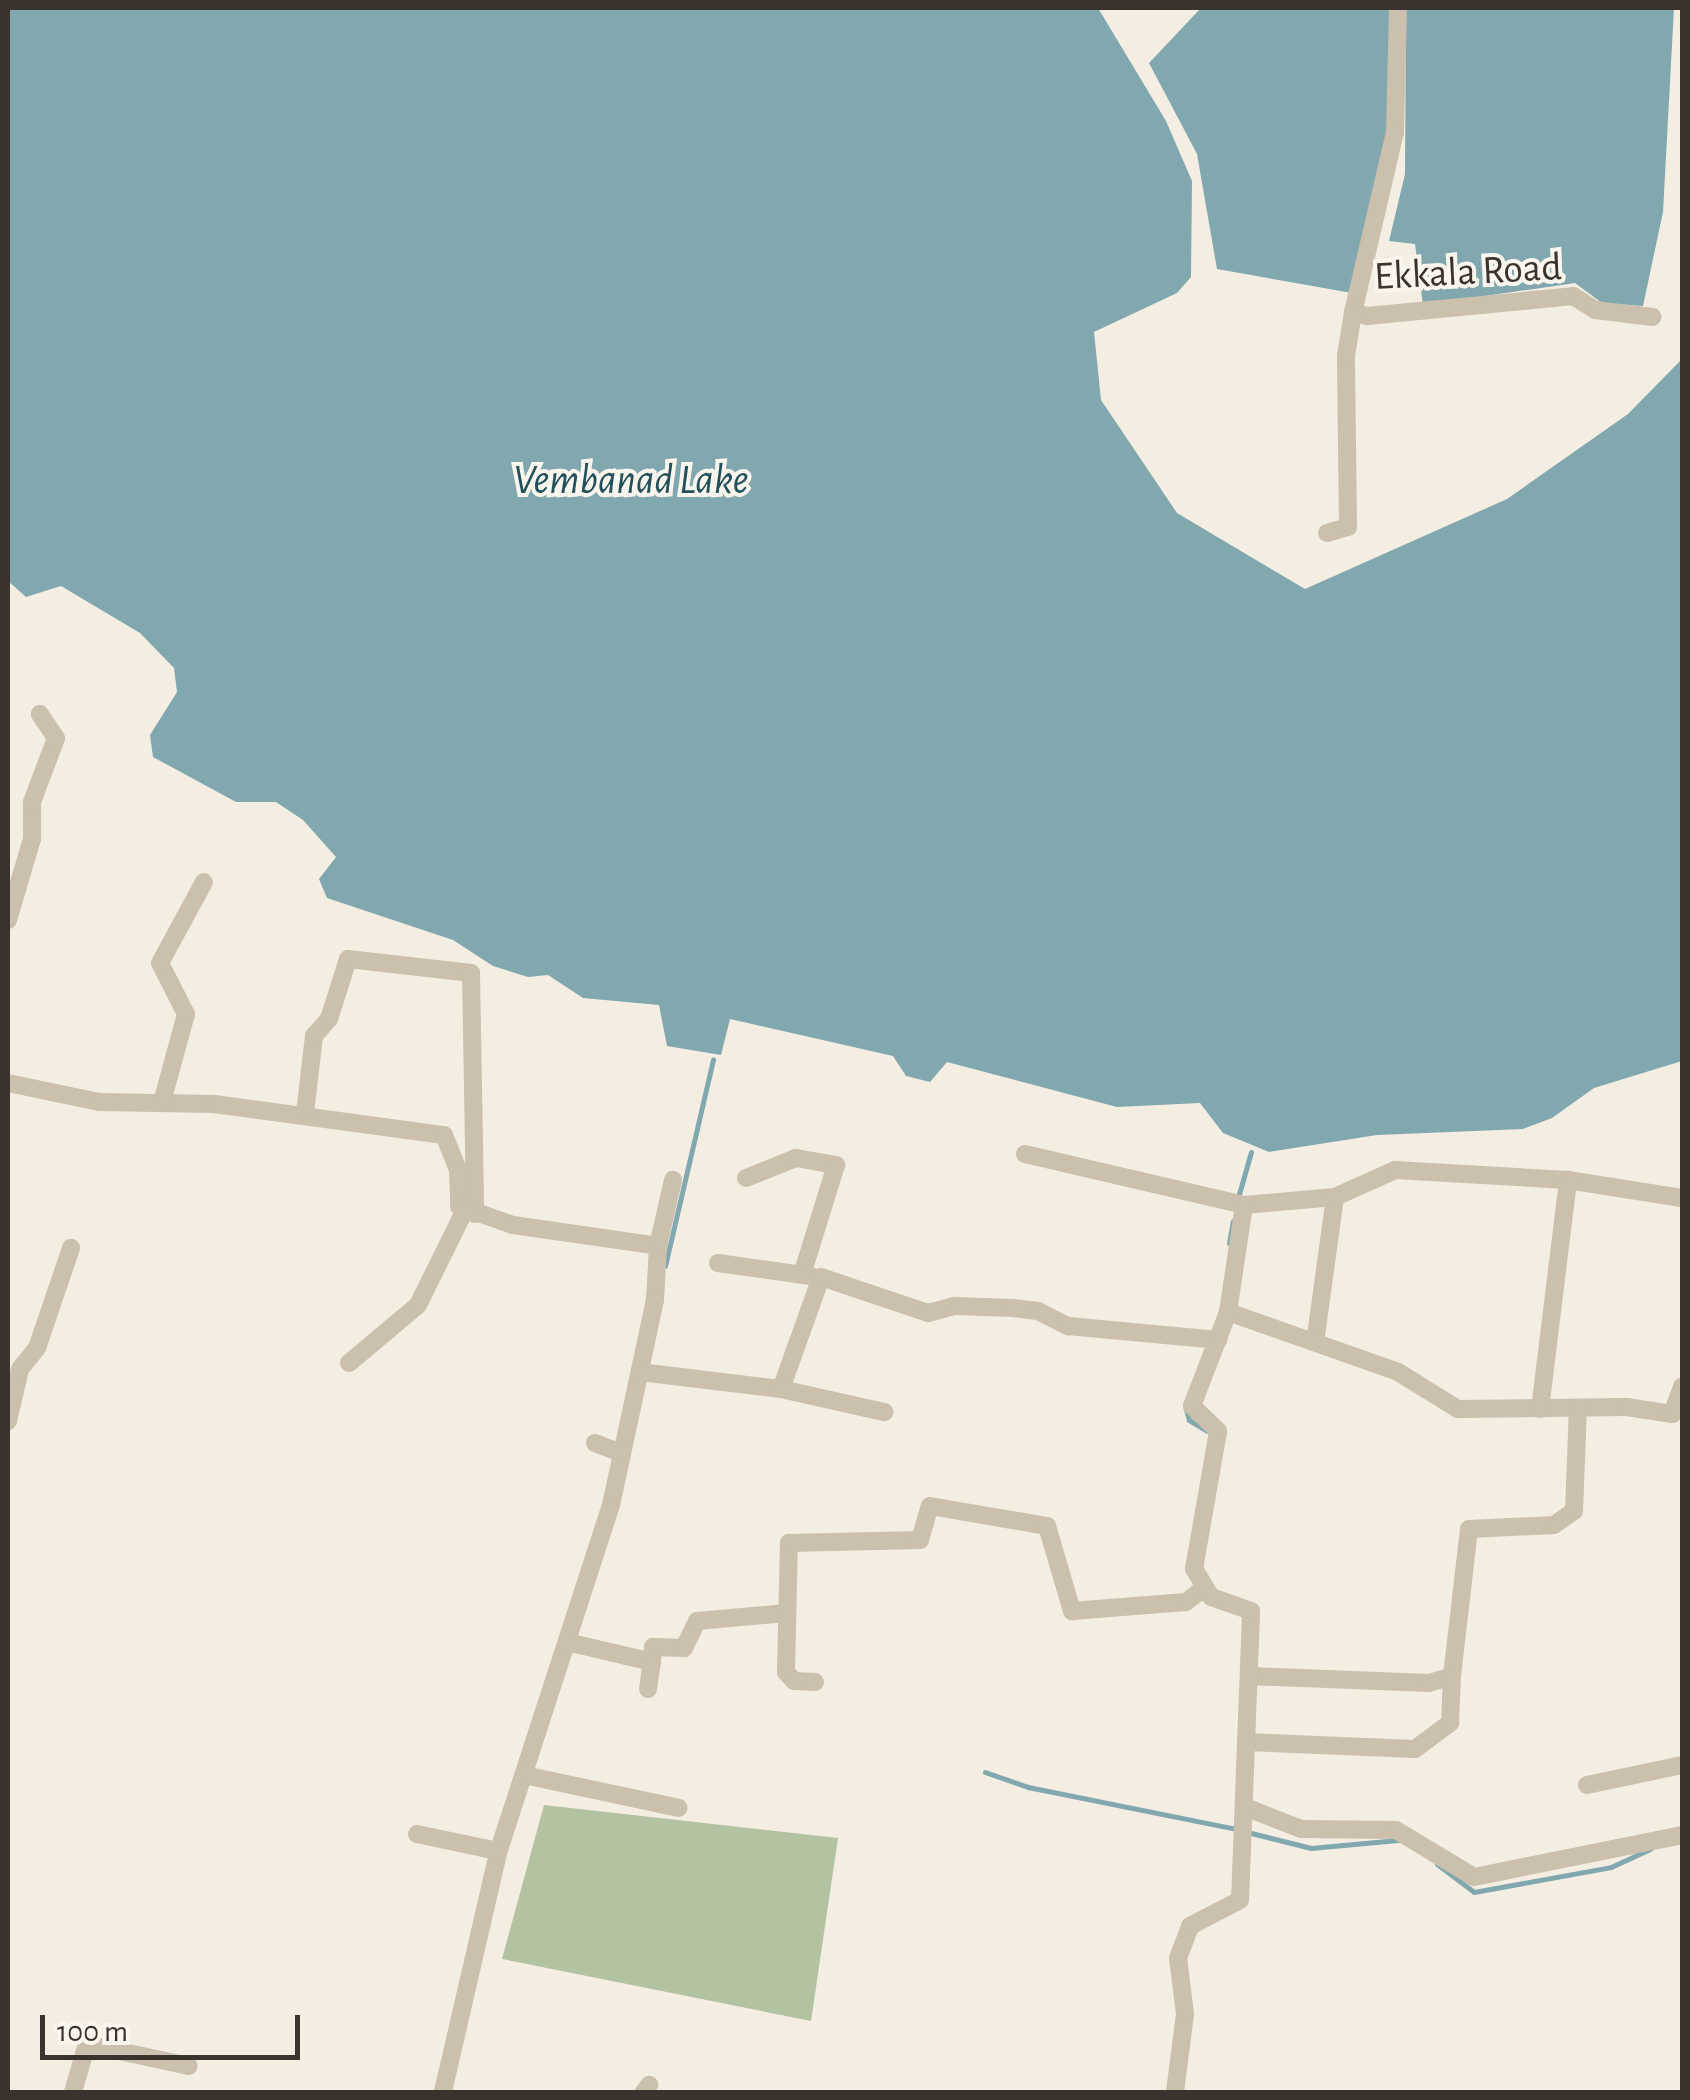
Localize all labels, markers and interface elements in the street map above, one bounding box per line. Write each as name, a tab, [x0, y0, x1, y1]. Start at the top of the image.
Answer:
street label: Ekkala Road	[1373, 243, 1563, 301]
water label: Vembanad Lake	[513, 455, 749, 505]
scale bar	[45, 1995, 305, 2057]
text: 100 m	[57, 2017, 128, 2047]

